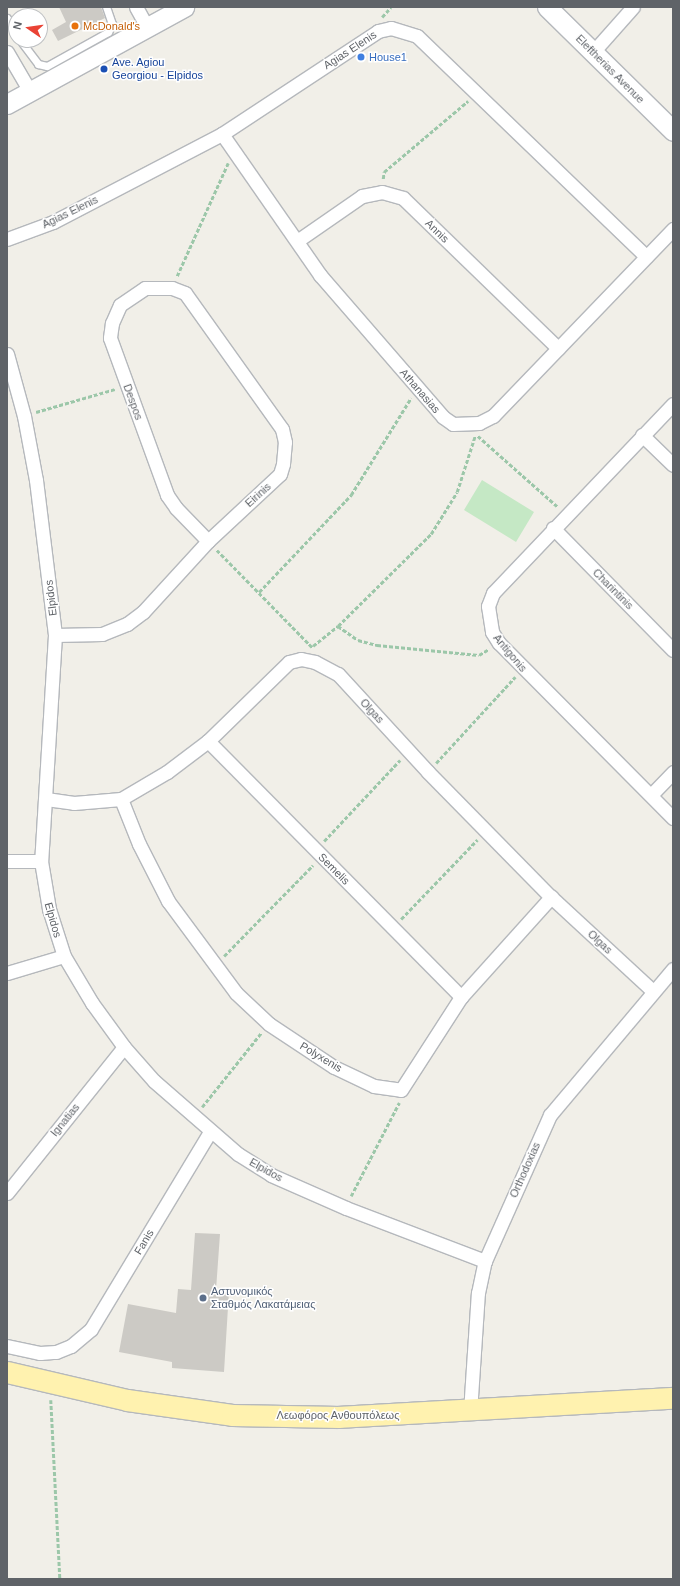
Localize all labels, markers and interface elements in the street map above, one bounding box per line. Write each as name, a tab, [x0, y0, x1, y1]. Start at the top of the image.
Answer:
north arrow	[8, 8, 48, 48]
place label: McDonald's	[83, 19, 140, 33]
text: N	[11, 20, 24, 31]
marker: McDonald's	[70, 21, 80, 31]
street label: Agias Elenis	[321, 28, 379, 72]
street label: Eleftherias Avenue	[573, 32, 647, 106]
place label: House1	[369, 50, 407, 64]
marker: House1	[356, 52, 366, 62]
place label: Ave. Agiou Georgiou - Elpidos	[112, 56, 203, 82]
marker: Ave. Agiou Georgiou - Elpidos	[99, 64, 109, 74]
street label: Agias Elenis	[40, 193, 100, 231]
street label: Annis	[423, 217, 451, 245]
street label: Athanasias	[397, 366, 443, 416]
street label: Despos	[120, 382, 146, 422]
street label: Eirinis	[242, 480, 274, 510]
street label: Charintinis	[590, 566, 636, 612]
street label: Elpidos	[42, 579, 60, 617]
street label: Antigonis	[490, 631, 530, 675]
street label: Olgas	[357, 696, 387, 726]
street label: Semelis	[316, 851, 352, 887]
street label: Elpidos	[42, 901, 64, 939]
street label: Olgas	[585, 927, 615, 957]
street label: Polyxenis	[297, 1039, 345, 1075]
street label: Ignatias	[48, 1101, 82, 1139]
street label: Orthodoxias	[507, 1140, 543, 1200]
street label: Elpidos	[247, 1155, 285, 1185]
street label: Fanis	[131, 1227, 157, 1257]
place label: Αστυνομικός Σταθμός Λακατάμειας	[211, 1285, 316, 1311]
marker: Αστυνομικός Σταθμός Λακατάμειας	[198, 1293, 208, 1303]
street label: Λεωφόρος Ανθουπόλεως	[276, 1408, 400, 1422]

